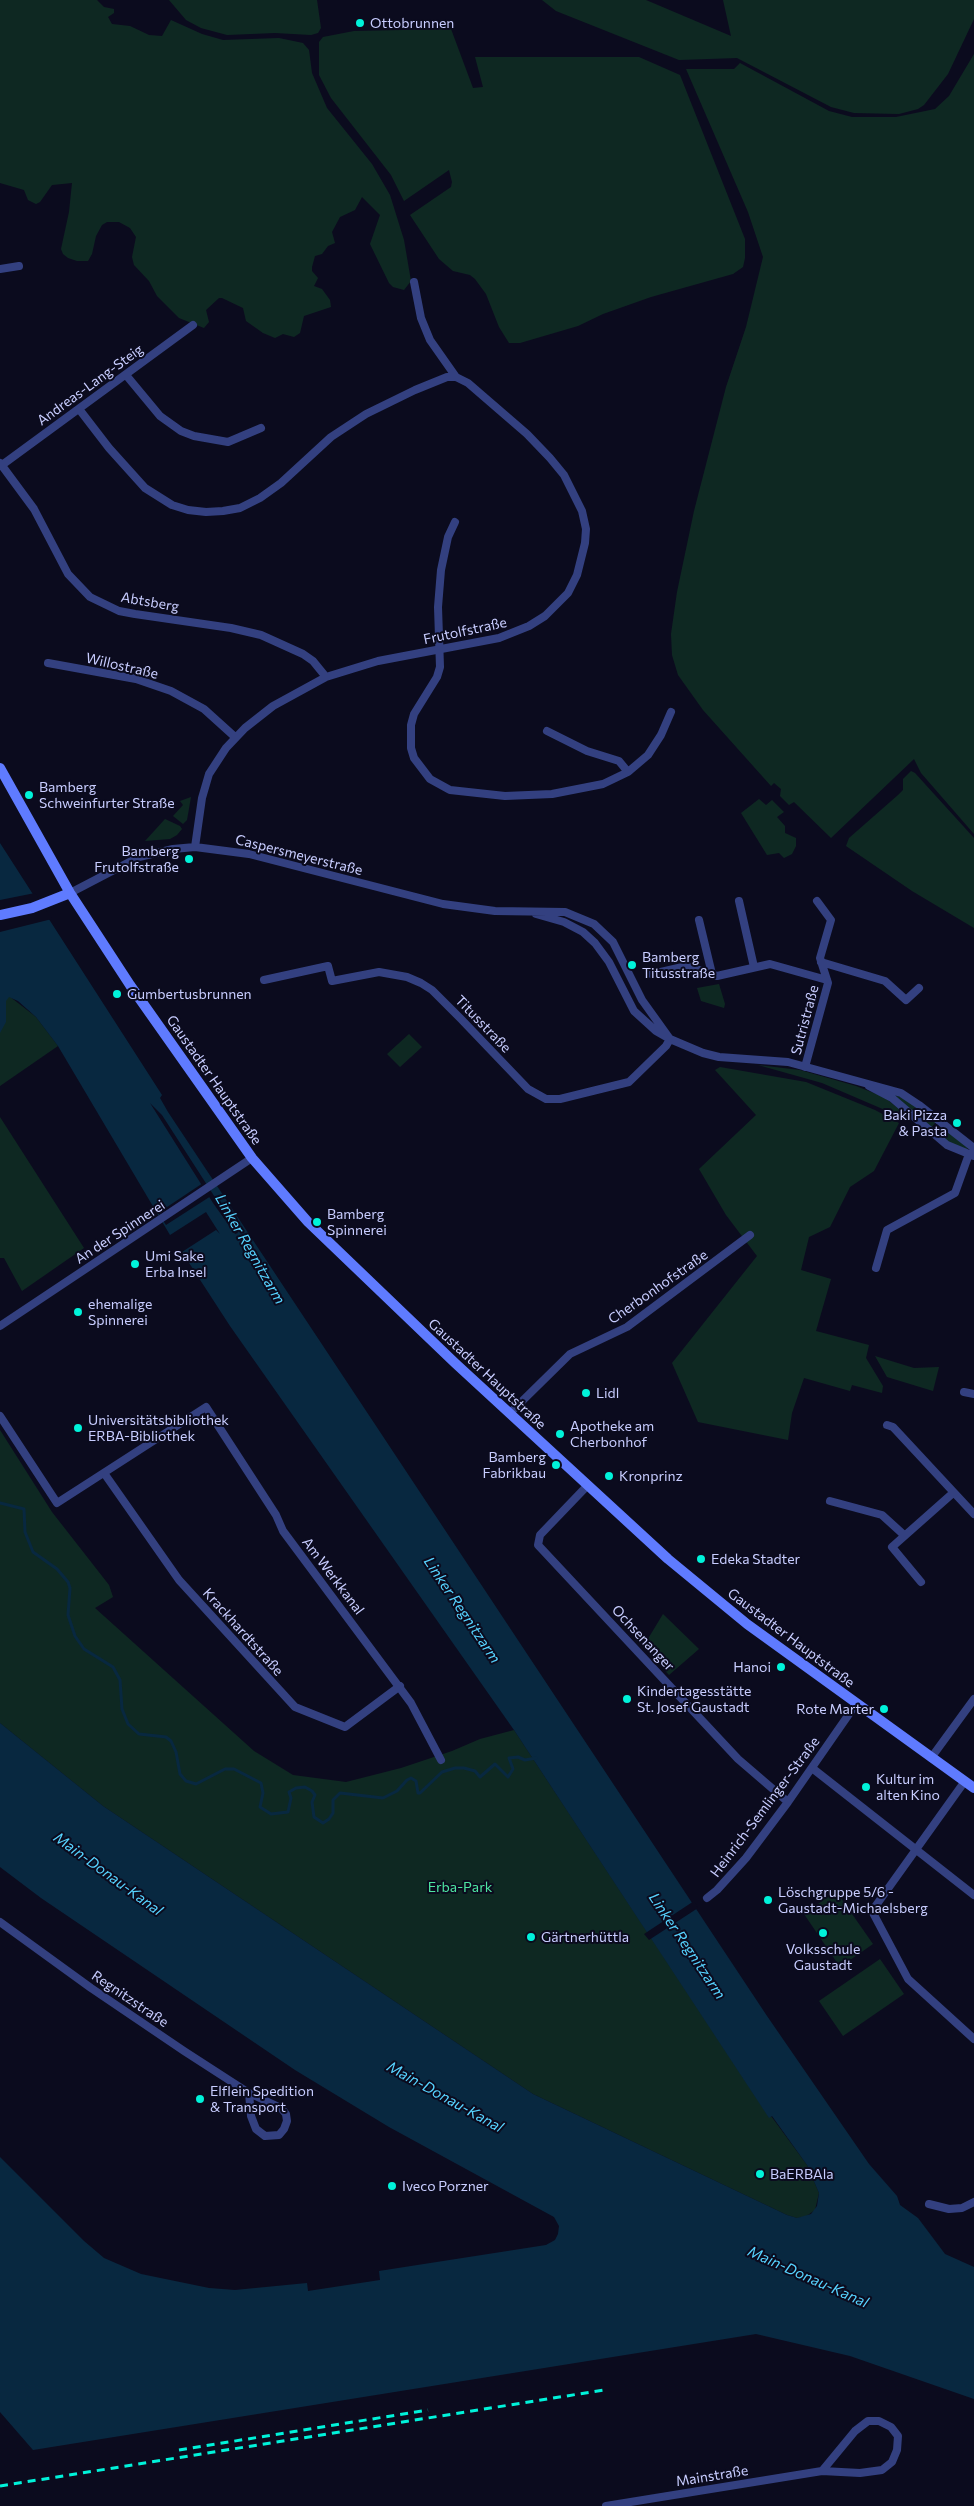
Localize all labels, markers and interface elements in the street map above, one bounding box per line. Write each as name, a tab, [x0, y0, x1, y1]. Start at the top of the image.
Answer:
place label: Ottobrunnen	[370, 15, 454, 31]
marker: Ottobrunnen	[354, 17, 366, 29]
street label: Andreas-Lang-Steig	[34, 341, 146, 429]
street label: Abtsberg	[120, 589, 180, 615]
street label: Frutolfstraße	[422, 614, 508, 648]
street label: Willostraße	[84, 649, 160, 683]
place label: Bamberg Schweinfurter Straße	[39, 779, 175, 812]
marker: Bamberg Schweinfurter Straße	[23, 789, 35, 801]
street label: Caspersmeyerstraße	[234, 831, 364, 879]
place label: Bamberg Frutolfstraße	[94, 843, 179, 876]
marker: Bamberg Frutolfstraße	[183, 853, 195, 865]
place label: Bamberg Titusstraße	[642, 949, 715, 982]
marker: Bamberg Titusstraße	[626, 959, 638, 971]
street label: Sutristraße	[788, 983, 822, 1057]
place label: Gumbertusbrunnen	[127, 986, 252, 1002]
marker: Gumbertusbrunnen	[111, 988, 123, 1000]
street label: Titusstraße	[452, 992, 514, 1056]
street label: Gaustadter Hauptstraße	[163, 1012, 265, 1148]
place label: Baki Pizza & Pasta	[883, 1107, 947, 1140]
marker: Baki Pizza & Pasta	[951, 1117, 963, 1129]
water label: Linker Regnitzarm	[211, 1191, 289, 1307]
street label: An der Spinnerei	[72, 1197, 168, 1267]
place label: Bamberg Spinnerei	[327, 1206, 387, 1238]
marker: Bamberg Spinnerei	[311, 1216, 323, 1228]
street label: Cherbonhofstraße	[605, 1246, 711, 1328]
place label: Umi Sake Erba Insel	[145, 1248, 206, 1280]
marker: Umi Sake Erba Insel	[129, 1258, 141, 1270]
place label: ehemalige Spinnerei	[88, 1296, 152, 1328]
marker: ehemalige Spinnerei	[72, 1306, 84, 1318]
street label: Gaustadter Hauptstraße	[425, 1315, 549, 1433]
place label: Lidl	[596, 1385, 619, 1401]
marker: Lidl	[580, 1387, 592, 1399]
place label: Universitätsbibliothek ERBA-Bibliothek	[88, 1412, 229, 1444]
place label: Apotheke am Cherbonhof	[570, 1418, 654, 1450]
marker: Universitätsbibliothek ERBA-Bibliothek	[72, 1422, 84, 1434]
marker: Apotheke am Cherbonhof	[554, 1428, 566, 1440]
place label: Bamberg Fabrikbau	[482, 1449, 546, 1481]
marker: Bamberg Fabrikbau	[550, 1459, 562, 1471]
place label: Kronprinz	[619, 1468, 683, 1484]
marker: Kronprinz	[603, 1470, 615, 1482]
street label: Am Werkkanal	[299, 1534, 367, 1618]
place label: Edeka Stadter	[711, 1551, 800, 1567]
water label: Linker Regnitzarm	[420, 1553, 504, 1667]
marker: Edeka Stadter	[695, 1553, 707, 1565]
street label: Krackhardtstraße	[199, 1585, 287, 1679]
street label: Gaustadter Hauptstraße	[724, 1585, 858, 1691]
street label: Ochsenanger	[608, 1602, 678, 1674]
place label: Hanoi	[733, 1659, 771, 1675]
marker: Hanoi	[775, 1661, 787, 1673]
place label: Kindertagesstätte St. Josef Gaustadt	[637, 1683, 751, 1715]
marker: Kindertagesstätte St. Josef Gaustadt	[621, 1693, 633, 1705]
place label: Rote Marter	[796, 1701, 874, 1717]
marker: Rote Marter	[878, 1703, 890, 1715]
street label: Heinrich-Semlinger-Straße	[707, 1734, 823, 1880]
place label: Kultur im alten Kino	[876, 1771, 940, 1804]
marker: Kultur im alten Kino	[860, 1781, 872, 1793]
water label: Main-Donau-Kanal	[50, 1828, 166, 1920]
park label: Erba-Park	[428, 1879, 492, 1895]
place label: Löschgruppe 5/6 - Gaustadt-Michaelsberg	[778, 1884, 928, 1916]
water label: Linker Regnitzarm	[645, 1889, 729, 2003]
marker: Löschgruppe 5/6 - Gaustadt-Michaelsberg	[762, 1894, 774, 1906]
marker: Volksschule Gaustadt	[817, 1927, 829, 1939]
place label: Gärtnerhüttla	[541, 1929, 629, 1945]
marker: Gärtnerhüttla	[525, 1931, 537, 1943]
place label: Volksschule Gaustadt	[786, 1941, 860, 1974]
street label: Regnitzstraße	[88, 1967, 172, 2031]
water label: Main-Donau-Kanal	[384, 2058, 506, 2136]
place label: Elflein Spedition & Transport	[210, 2083, 314, 2116]
marker: Elflein Spedition & Transport	[194, 2093, 206, 2105]
place label: BaERBAla	[770, 2166, 834, 2182]
marker: BaERBAla	[754, 2168, 766, 2180]
place label: Iveco Porzner	[402, 2178, 489, 2194]
marker: Iveco Porzner	[386, 2180, 398, 2192]
water label: Main-Donau-Kanal	[745, 2242, 871, 2312]
street label: Mainstraße	[675, 2462, 749, 2490]

